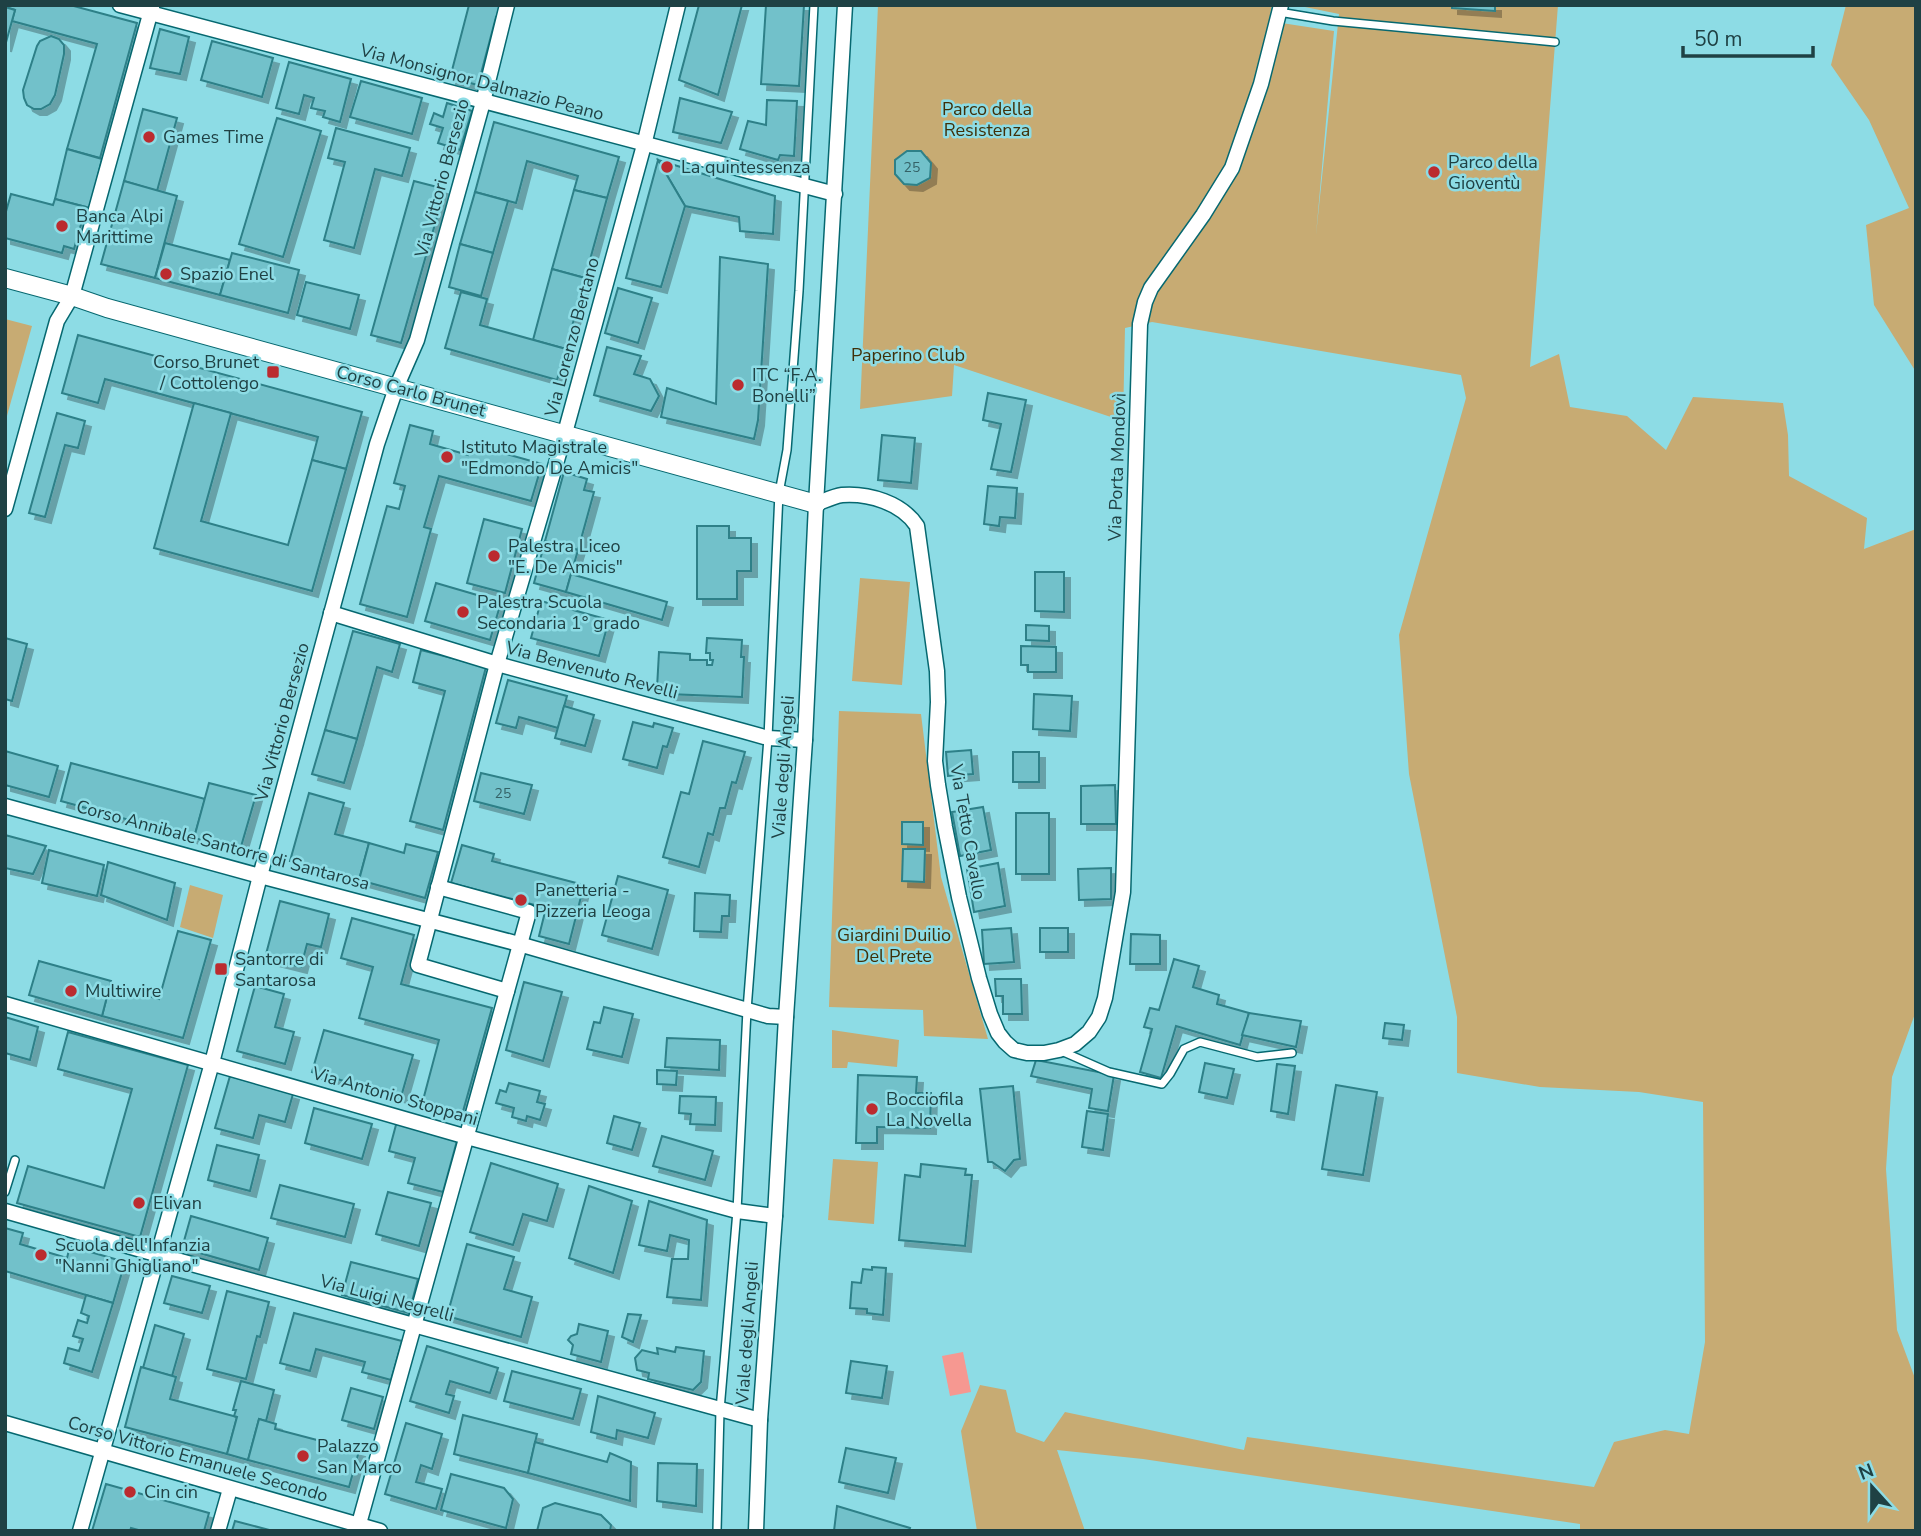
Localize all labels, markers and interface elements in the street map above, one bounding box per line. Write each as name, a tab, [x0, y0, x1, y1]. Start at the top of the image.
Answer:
scale bar	[1683, 14, 1812, 58]
text: 50 m	[1694, 25, 1743, 53]
street label: Via Monsignor Dalmazio Peano	[356, 38, 607, 126]
street label: Via Vittorio Bersezio	[409, 96, 475, 261]
park label: Parco della Resistenza	[942, 97, 1032, 142]
place label: Games Time	[163, 125, 264, 149]
marker: Games Time	[141, 129, 157, 145]
place label: Parco della Gioventù	[1448, 150, 1538, 195]
place label: La quintessenza	[681, 155, 811, 179]
house number: 25	[904, 158, 920, 177]
marker: La quintessenza	[659, 159, 675, 175]
marker: Parco della Gioventù	[1426, 164, 1442, 180]
place label: Banca Alpi Marittime	[76, 204, 163, 249]
marker: Banca Alpi Marittime	[54, 218, 70, 234]
street label: Via Lorenzo Bertano	[539, 255, 605, 420]
place label: Spazio Enel	[180, 262, 275, 286]
marker: Spazio Enel	[158, 266, 174, 282]
park label: Paperino Club	[851, 343, 965, 367]
place label: Corso Brunet / Cottolengo	[153, 350, 260, 395]
street label: Corso Carlo Brunet	[334, 360, 489, 423]
place label: ITC “F.A. Bonelli”	[752, 363, 822, 408]
marker: Corso Brunet / Cottolengo	[265, 364, 281, 380]
marker: ITC “F.A. Bonelli”	[730, 377, 746, 393]
street label: Via Porta Mondovì	[1102, 392, 1132, 543]
place label: Istituto Magistrale "Edmondo De Amicis"	[461, 435, 638, 480]
marker: Istituto Magistrale "Edmondo De Amicis"	[439, 449, 455, 465]
place label: Palestra Liceo "E. De Amicis"	[508, 534, 623, 579]
marker: Palestra Liceo "E. De Amicis"	[486, 548, 502, 564]
place label: Palestra Scuola Secondaria 1° grado	[477, 590, 640, 635]
marker: Palestra Scuola Secondaria 1° grado	[455, 604, 471, 620]
street label: Via Benvenuto Revelli	[502, 635, 681, 705]
street label: Via Vittorio Bersezio	[249, 640, 315, 805]
street label: Viale degli Angeli	[766, 695, 800, 840]
street label: Via Tetto Cavallo	[944, 761, 992, 902]
house number: 25	[495, 784, 511, 803]
street label: Corso Annibale Santorre di Santarosa	[74, 794, 372, 896]
place label: Panetteria - Pizzeria Leoga	[535, 878, 651, 923]
marker: Panetteria - Pizzeria Leoga	[513, 892, 529, 908]
park label: Giardini Duilio Del Prete	[837, 923, 951, 968]
place label: Santorre di Santarosa	[235, 947, 324, 992]
marker: Santorre di Santarosa	[213, 961, 229, 977]
place label: Multiwire	[85, 979, 161, 1003]
marker: Multiwire	[63, 983, 79, 999]
street label: Via Antonio Stoppani	[308, 1061, 481, 1131]
place label: Bocciofila La Novella	[886, 1087, 972, 1132]
marker: Bocciofila La Novella	[864, 1101, 880, 1117]
place label: Elivan	[153, 1191, 202, 1215]
marker: Elivan	[131, 1195, 147, 1211]
place label: Scuola dell'Infanzia "Nanni Ghigliano"	[55, 1233, 211, 1278]
marker: Scuola dell'Infanzia "Nanni Ghigliano"	[33, 1247, 49, 1263]
street label: Viale degli Angeli	[730, 1261, 764, 1406]
street label: Via Luigi Negrelli	[316, 1268, 457, 1327]
street label: Corso Vittorio Emanuele Secondo	[65, 1410, 331, 1508]
place label: Palazzo San Marco	[317, 1434, 402, 1479]
marker: Palazzo San Marco	[295, 1448, 311, 1464]
north arrow	[1837, 1452, 1907, 1522]
text: N	[1855, 1457, 1878, 1487]
place label: Cin cin	[144, 1480, 198, 1504]
marker: Cin cin	[122, 1484, 138, 1500]

